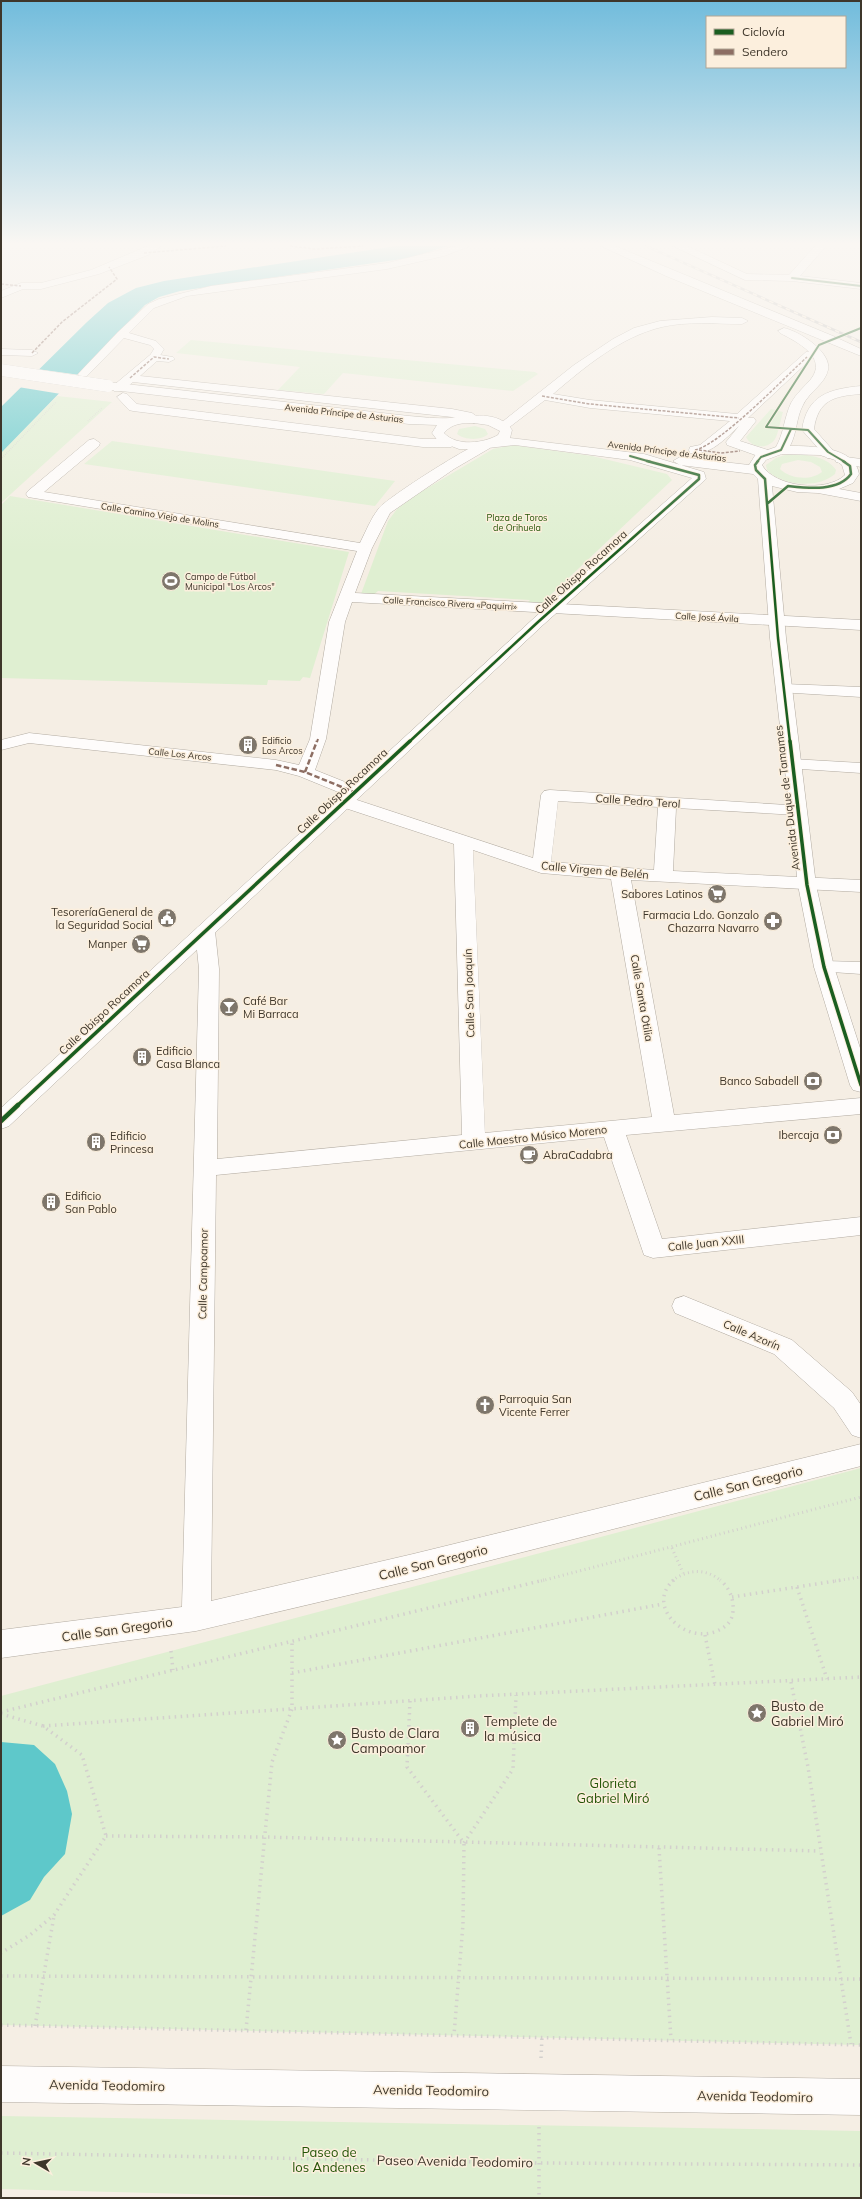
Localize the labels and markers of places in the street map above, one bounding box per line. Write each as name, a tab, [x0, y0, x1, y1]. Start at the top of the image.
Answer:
sports icon: Campo de Fútbol Municipal "Los Arcos"	[160, 570, 182, 592]
place label: Campo de Fútbol Municipal "Los Arcos"	[185, 571, 275, 592]
building icon: Edificio Los Arcos	[237, 734, 259, 756]
place label: Edificio Los Arcos	[262, 735, 303, 756]
supermarket icon: Sabores Latinos	[706, 883, 728, 905]
place label: Sabores Latinos	[621, 887, 703, 901]
place label: TesoreríaGeneral de la Seguridad Social	[51, 905, 153, 932]
public building icon: TesoreríaGeneral de la Seguridad Social	[156, 907, 178, 929]
place label: Farmacia Ldo. Gonzalo Chazarra Navarro	[643, 908, 759, 935]
pharmacy icon: Farmacia Ldo. Gonzalo Chazarra Navarro	[762, 910, 784, 932]
supermarket icon: Manper	[130, 933, 152, 955]
place label: Manper	[88, 937, 127, 951]
place label: Café Bar Mi Barraca	[243, 994, 299, 1021]
bar icon: Café Bar Mi Barraca	[218, 996, 240, 1018]
place label: Edificio Casa Blanca	[156, 1044, 220, 1071]
building icon: Edificio Casa Blanca	[131, 1046, 153, 1068]
bank icon: Banco Sabadell	[802, 1070, 824, 1092]
place label: Banco Sabadell	[720, 1074, 799, 1088]
bank icon: Ibercaja	[822, 1124, 844, 1146]
place label: Ibercaja	[778, 1128, 819, 1142]
place label: Edificio Princesa	[110, 1129, 153, 1156]
building icon: Edificio Princesa	[85, 1131, 107, 1153]
cafe icon: AbraCadabra	[518, 1144, 540, 1166]
place label: AbraCadabra	[543, 1148, 613, 1162]
place label: Edificio San Pablo	[65, 1189, 117, 1216]
building icon: Edificio San Pablo	[40, 1191, 62, 1213]
place label: Parroquia San Vicente Ferrer	[499, 1392, 572, 1419]
church icon: Parroquia San Vicente Ferrer	[474, 1394, 496, 1416]
place label: Busto de Gabriel Miró	[771, 1698, 844, 1729]
place icon: Busto de Gabriel Miró	[746, 1702, 768, 1724]
place label: Templete de la música	[484, 1713, 557, 1744]
building icon: Templete de la música	[459, 1717, 481, 1739]
place label: Busto de Clara Campoamor	[351, 1725, 440, 1756]
place icon: Busto de Clara Campoamor	[326, 1729, 348, 1751]

